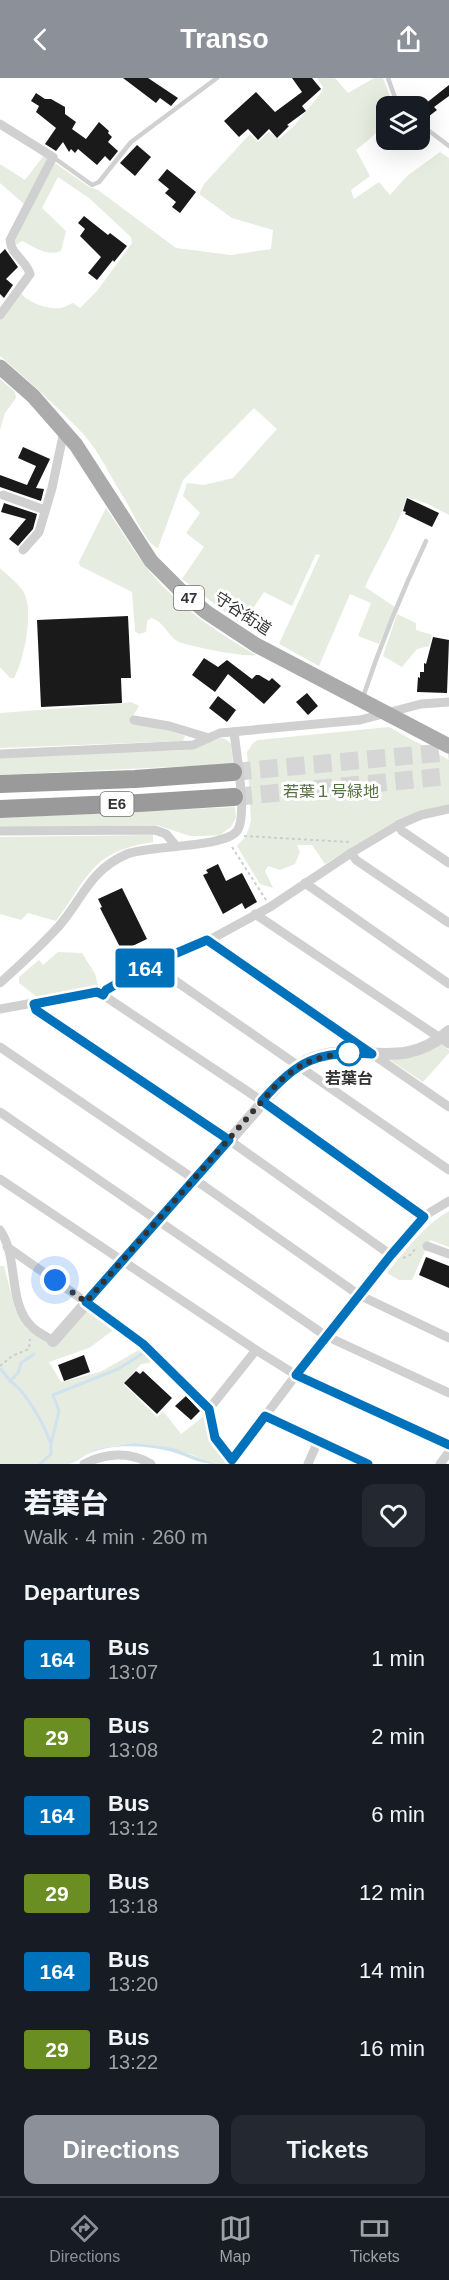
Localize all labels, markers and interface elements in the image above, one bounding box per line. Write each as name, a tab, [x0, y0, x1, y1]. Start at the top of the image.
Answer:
icon: back	[24, 23, 57, 56]
icon: share	[392, 23, 425, 56]
text: Transo	[180, 24, 269, 54]
map controls	[376, 96, 430, 150]
button: layers	[376, 96, 430, 150]
road number: 47	[174, 586, 204, 610]
street label: 守谷街道	[211, 589, 274, 638]
park label: 若葉１号緑地	[283, 783, 379, 800]
road number: E6	[100, 792, 134, 816]
line badge: 164	[110, 948, 180, 988]
text: 164	[127, 957, 163, 980]
marker: 若葉台	[336, 1040, 362, 1066]
place label: 若葉台	[325, 1070, 373, 1087]
your location	[40, 1265, 70, 1295]
button: heart	[362, 1484, 425, 1547]
text: 若葉台	[24, 1488, 108, 1519]
text: Walk · 4 min · 260 m	[24, 1526, 208, 1548]
text: Departures	[24, 1580, 140, 1605]
text: Bus	[108, 1635, 150, 1660]
text: 1 min	[371, 1646, 425, 1671]
text: 164	[39, 1648, 75, 1671]
text: 13:07	[108, 1661, 158, 1683]
text: Bus	[108, 1713, 150, 1738]
text: 2 min	[371, 1724, 425, 1749]
text: 29	[45, 1726, 69, 1749]
text: 13:08	[108, 1739, 158, 1761]
text: Bus	[108, 1791, 150, 1816]
text: 6 min	[371, 1802, 425, 1827]
text: 164	[39, 1804, 75, 1827]
text: 13:12	[108, 1817, 158, 1839]
text: Bus	[108, 1869, 150, 1894]
text: 12 min	[359, 1880, 425, 1905]
text: 29	[45, 1882, 69, 1905]
text: 13:18	[108, 1895, 158, 1917]
text: Bus	[108, 1947, 150, 1972]
text: 14 min	[359, 1958, 425, 1983]
text: 164	[39, 1960, 75, 1983]
text: 13:20	[108, 1973, 158, 1995]
text: Bus	[108, 2025, 150, 2050]
text: 16 min	[359, 2036, 425, 2061]
text: 29	[45, 2038, 69, 2061]
text: 13:22	[108, 2051, 158, 2073]
button: Directions	[24, 2115, 219, 2184]
button: Tickets	[231, 2115, 425, 2184]
tab: Directions	[49, 2212, 120, 2266]
tab: Map	[219, 2212, 252, 2266]
tab: Tickets	[350, 2212, 400, 2266]

